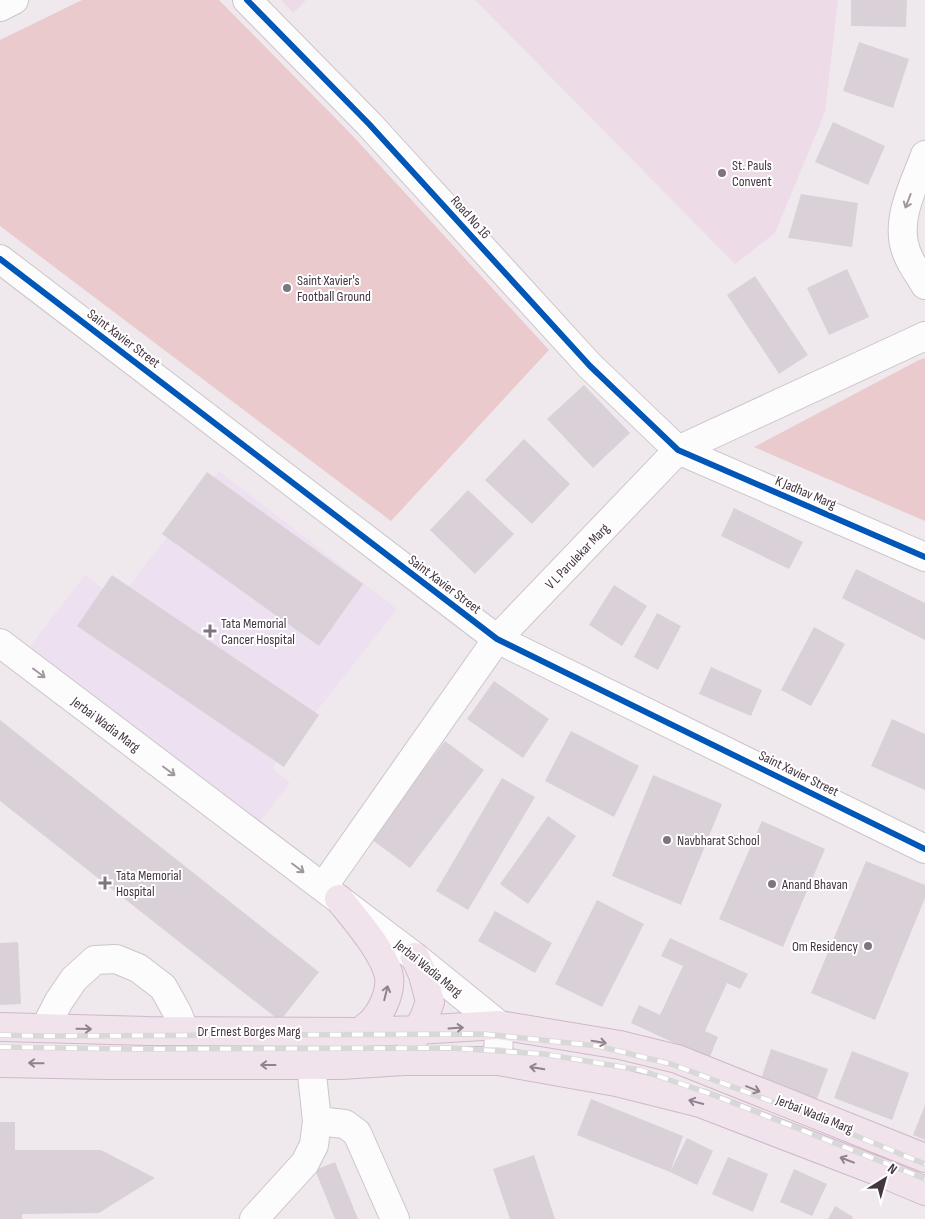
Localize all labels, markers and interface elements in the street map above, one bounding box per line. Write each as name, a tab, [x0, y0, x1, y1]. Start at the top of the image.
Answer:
place label: St. Pauls Convent	[732, 157, 772, 190]
marker: St. Pauls Convent	[716, 167, 728, 179]
street label: Road No 16	[447, 192, 494, 242]
one-way arrow	[903, 193, 912, 208]
place label: Saint Xavier's Football Ground	[297, 272, 371, 305]
marker: Saint Xavier's Football Ground	[281, 282, 293, 294]
street label: Saint Xavier Street	[84, 305, 164, 371]
street label: K Jadhav Marg	[773, 472, 839, 513]
street label: V L Parulekar Marg	[542, 520, 613, 593]
street label: Saint Xavier Street	[405, 551, 485, 617]
place label: Tata Memorial Cancer Hospital	[221, 615, 295, 648]
marker: Tata Memorial Cancer Hospital	[203, 624, 217, 638]
one-way arrow	[32, 667, 45, 678]
street label: Jerbai Wadia Marg	[67, 692, 144, 756]
street label: Saint Xavier Street	[756, 747, 842, 800]
one-way arrow	[162, 765, 175, 776]
place label: Navbharat School	[677, 832, 760, 849]
marker: Navbharat School	[661, 834, 673, 846]
one-way arrow	[291, 863, 304, 874]
place label: Tata Memorial Hospital	[116, 867, 181, 900]
marker: Tata Memorial Hospital	[98, 876, 112, 890]
place label: Anand Bhavan	[781, 876, 848, 893]
marker: Anand Bhavan	[766, 878, 778, 890]
street label: Jerbai Wadia Marg	[391, 935, 466, 1001]
place label: Om Residency	[792, 938, 859, 955]
marker: Om Residency	[862, 940, 874, 952]
one-way arrow	[382, 985, 391, 1001]
street label: Dr Ernest Borges Marg	[197, 1023, 301, 1040]
one-way arrow	[448, 1023, 464, 1032]
one-way arrow	[75, 1024, 91, 1034]
one-way arrow	[590, 1037, 606, 1047]
one-way arrow	[28, 1059, 44, 1068]
one-way arrow	[260, 1060, 276, 1070]
one-way arrow	[529, 1063, 545, 1072]
one-way arrow	[746, 1086, 761, 1095]
street label: Jerbai Wadia Marg	[773, 1091, 856, 1138]
one-way arrow	[688, 1096, 704, 1106]
one-way arrow	[840, 1154, 855, 1163]
north arrow	[860, 1154, 910, 1204]
text: N	[884, 1160, 901, 1178]

